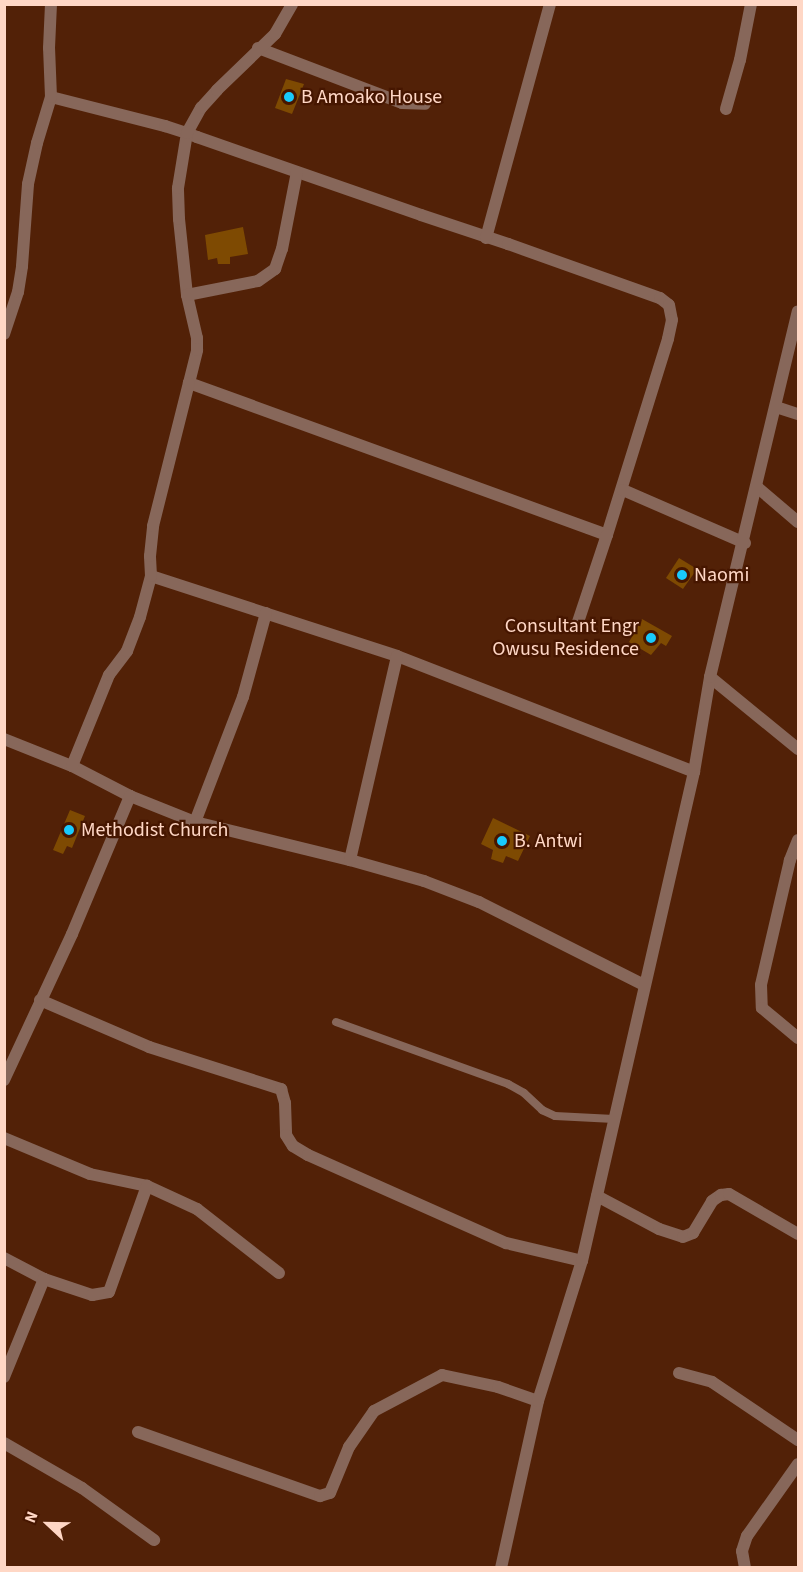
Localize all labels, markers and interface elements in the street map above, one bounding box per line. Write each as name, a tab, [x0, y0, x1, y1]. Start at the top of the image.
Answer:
place label: B Amoako House	[301, 85, 442, 109]
marker: B Amoako House	[282, 90, 296, 104]
place label: Naomi	[694, 563, 749, 587]
marker: Naomi	[675, 568, 689, 582]
place label: Consultant Engr Owusu Residence	[492, 614, 639, 661]
marker: Consultant Engr Owusu Residence	[644, 631, 658, 645]
place label: Methodist Church	[81, 818, 228, 842]
marker: Methodist Church	[62, 823, 76, 837]
place label: B. Antwi	[514, 829, 583, 853]
marker: B. Antwi	[495, 834, 509, 848]
north arrow	[18, 1494, 78, 1554]
text: N	[19, 1508, 43, 1526]

